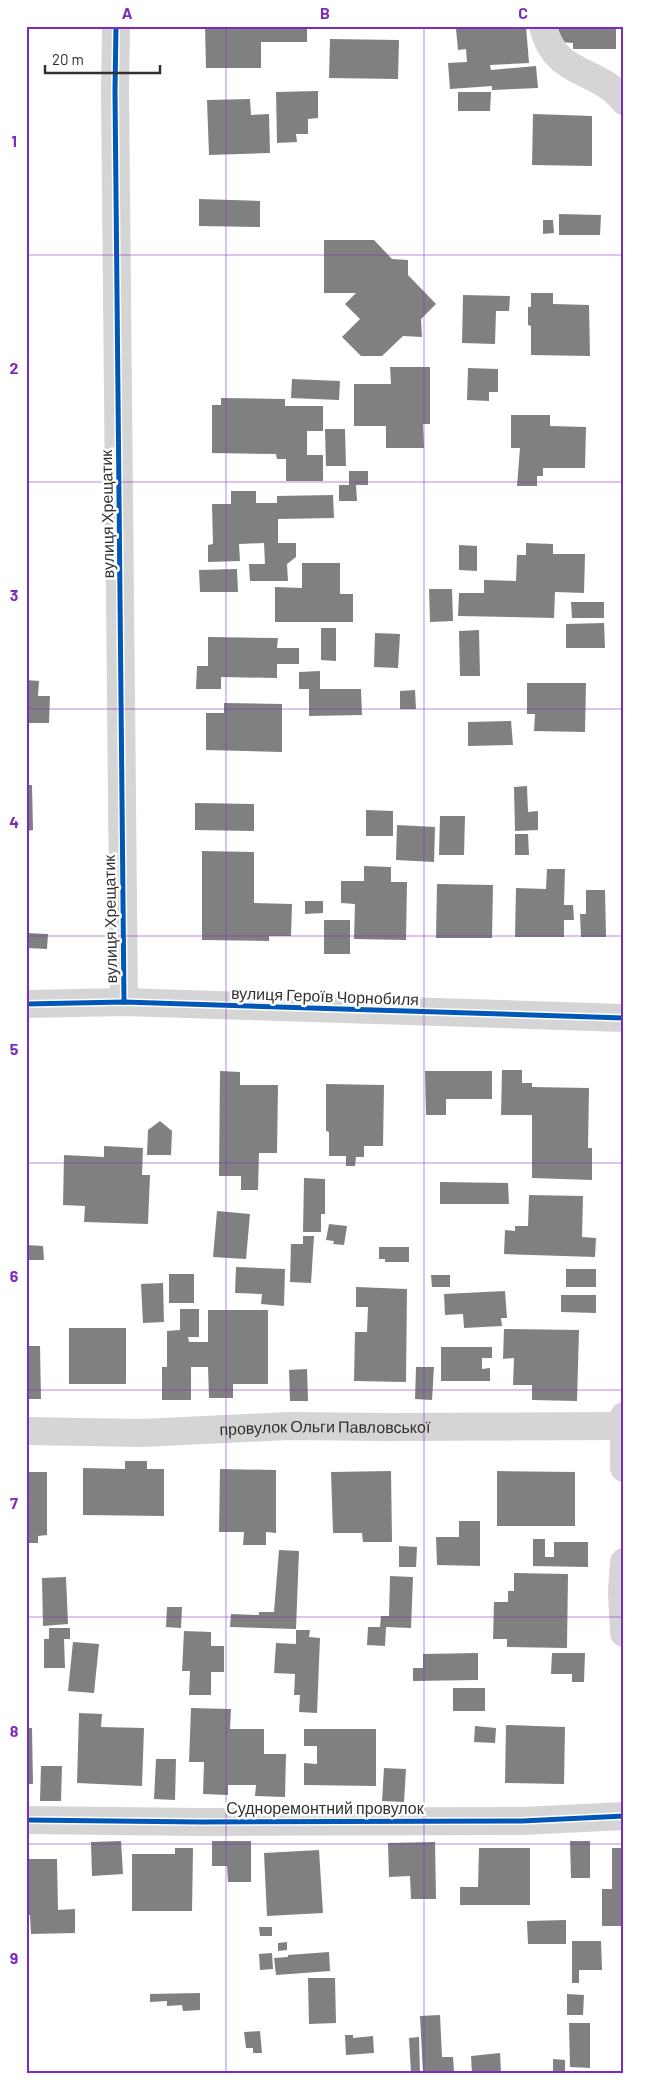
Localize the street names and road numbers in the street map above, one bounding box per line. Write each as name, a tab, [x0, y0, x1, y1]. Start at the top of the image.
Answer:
street label: вулиця Хрещатик	[96, 449, 117, 578]
street label: вулиця Хрещатик	[99, 854, 120, 983]
street label: вулиця Героїв Чорнобиля	[231, 983, 419, 1008]
street label: провулок Ольги Павловської	[219, 1416, 431, 1438]
street label: Судноремонтний провулок	[226, 1798, 425, 1817]

